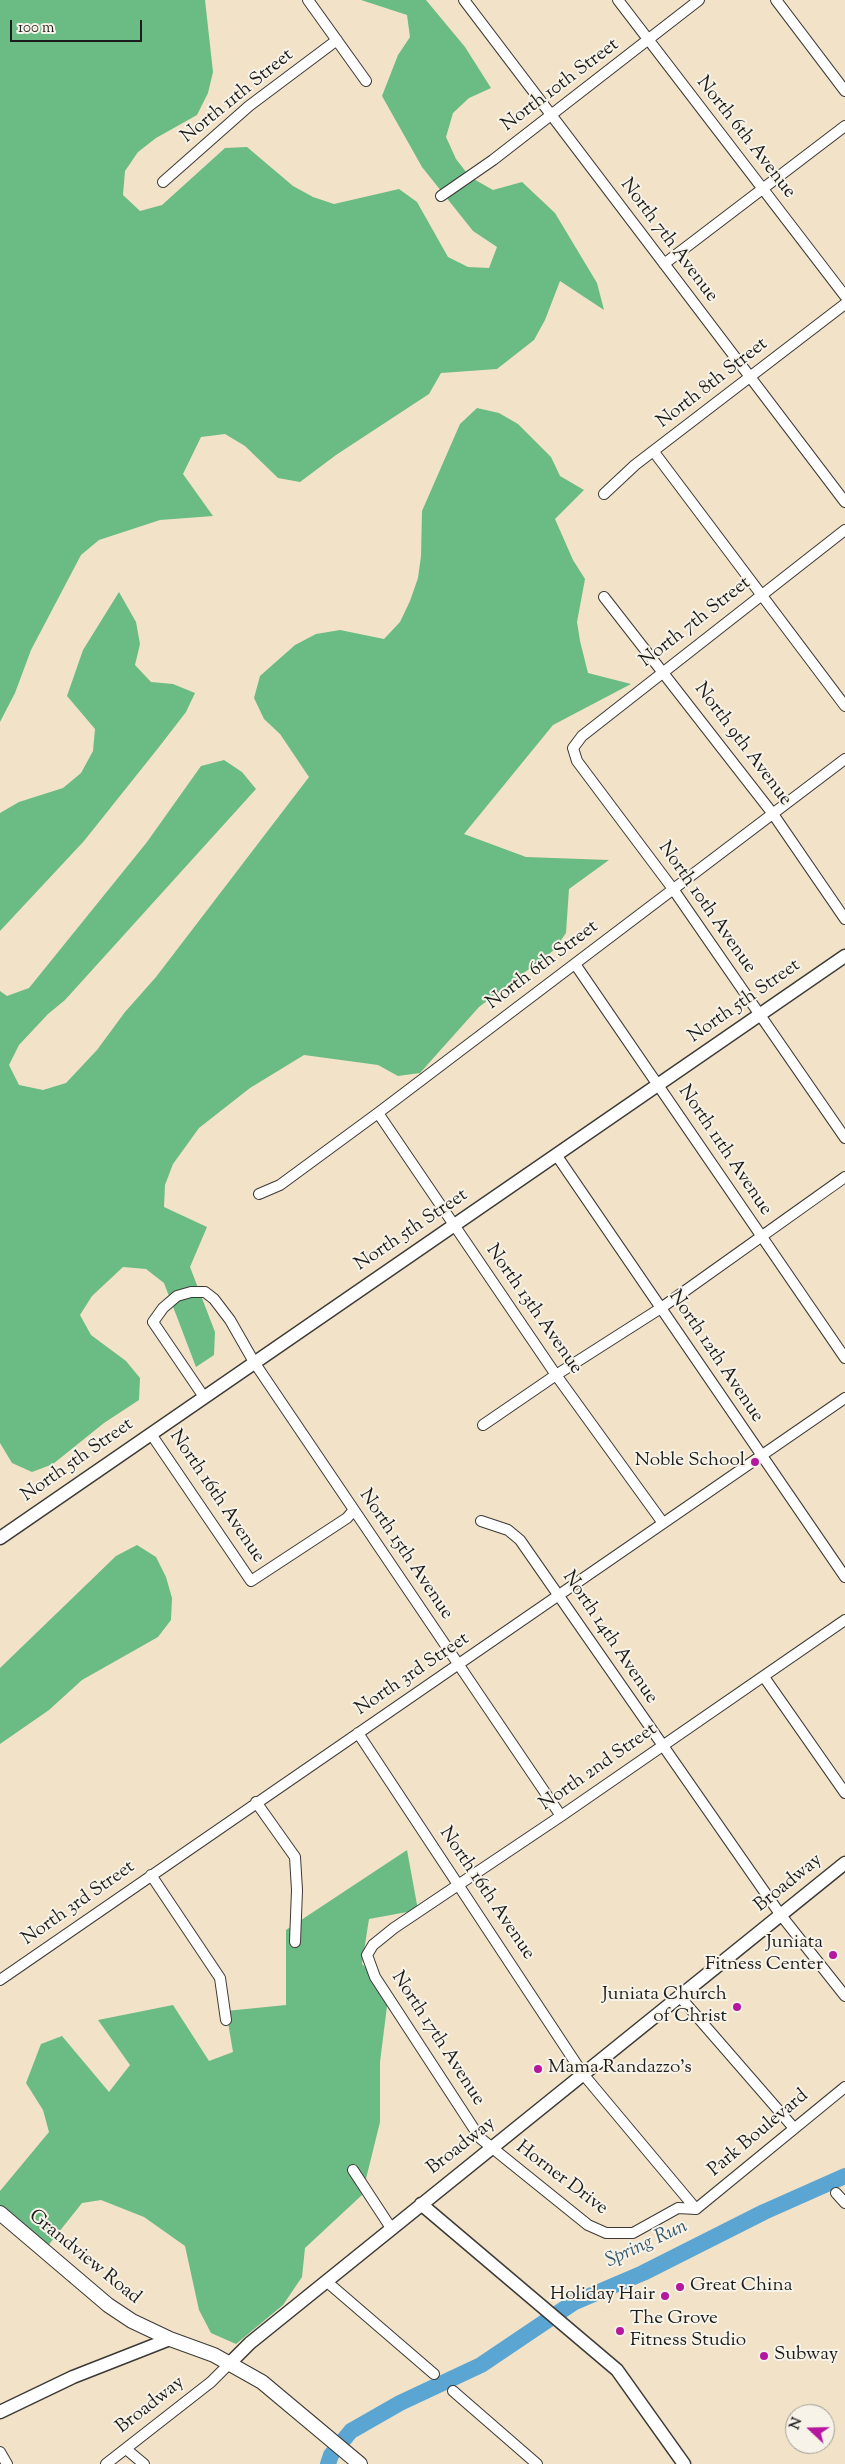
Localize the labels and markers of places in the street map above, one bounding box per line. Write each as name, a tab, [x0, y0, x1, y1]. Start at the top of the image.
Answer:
place label: Noble School	[635, 1451, 745, 1473]
marker: Noble School	[749, 1456, 761, 1468]
place label: Juniata Fitness Center	[705, 1933, 823, 1977]
marker: Juniata Fitness Center	[827, 1949, 839, 1961]
place label: Juniata Church of Christ	[602, 1985, 727, 2029]
marker: Juniata Church of Christ	[731, 2001, 743, 2013]
place label: Mama Randazzo's	[548, 2058, 692, 2080]
marker: Mama Randazzo's	[532, 2063, 544, 2075]
place label: Great China	[690, 2276, 793, 2298]
marker: Great China	[674, 2281, 686, 2293]
place label: Holiday Hair	[550, 2285, 655, 2307]
marker: Holiday Hair	[659, 2290, 671, 2302]
place label: The Grove Fitness Studio	[630, 2309, 746, 2353]
marker: The Grove Fitness Studio	[614, 2325, 626, 2337]
place label: Subway	[774, 2345, 838, 2367]
marker: Subway	[758, 2350, 770, 2362]

